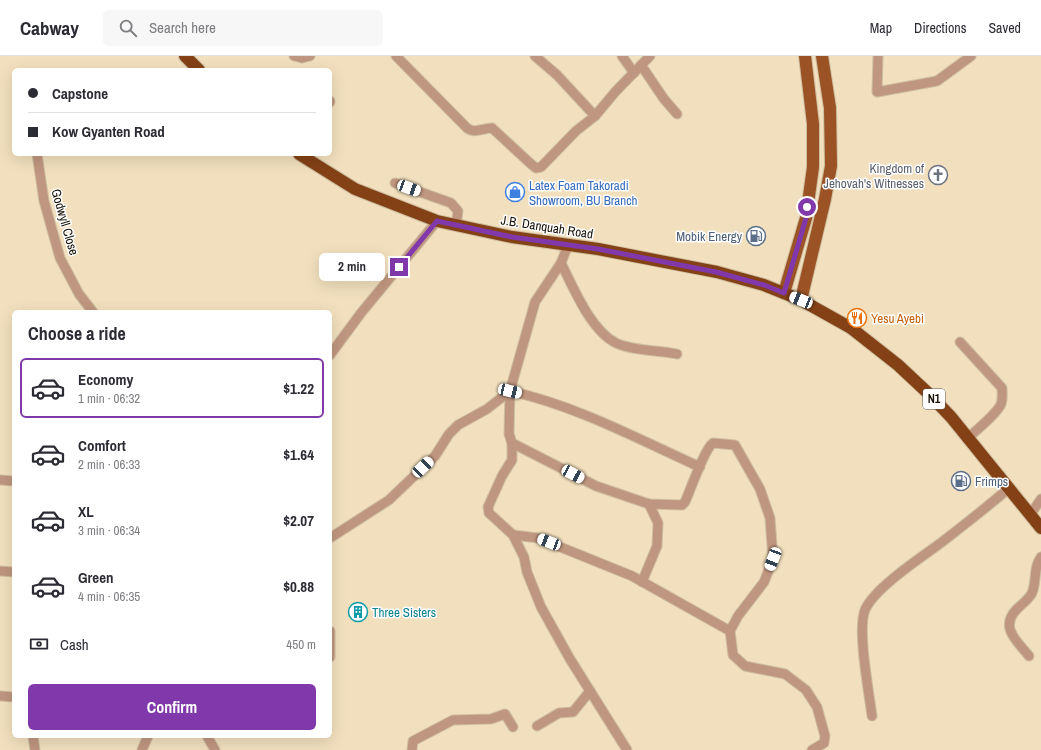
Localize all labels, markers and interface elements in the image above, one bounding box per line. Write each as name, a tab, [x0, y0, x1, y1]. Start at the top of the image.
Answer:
search box	[103, 10, 383, 46]
text: Cabway	[20, 15, 79, 41]
icon: search	[117, 17, 139, 39]
text: Search here	[149, 17, 216, 38]
text: Map	[870, 19, 892, 37]
text: Directions	[914, 19, 966, 37]
text: Saved	[988, 19, 1021, 37]
text: Capstone	[52, 83, 108, 104]
text: Kow Gyanten Road	[52, 121, 165, 142]
place label: Kingdom of Jehovah's Witnesses	[824, 160, 924, 192]
church icon: Kingdom of Jehovah's Witnesses	[927, 164, 949, 186]
place label: Latex Foam Takoradi Showroom, BU Branch	[529, 177, 637, 209]
car	[396, 178, 422, 198]
shop icon: Latex Foam Takoradi Showroom, BU Branch	[504, 181, 526, 203]
street label: Godwyll Close	[47, 187, 83, 257]
route start	[798, 198, 816, 216]
street label: J.B. Danquah Road	[500, 211, 594, 243]
fuel station icon: Mobik Energy	[745, 225, 767, 247]
place label: Mobik Energy	[676, 228, 743, 245]
callout: 2 min	[319, 253, 385, 281]
text: 2 min	[338, 258, 366, 275]
route end	[390, 258, 408, 276]
car	[788, 290, 814, 310]
restaurant icon: Yesu Ayebi	[846, 307, 868, 329]
place label: Yesu Ayebi	[871, 310, 924, 327]
text: Choose a ride	[28, 321, 126, 346]
text: Economy	[78, 369, 133, 390]
icon: car	[30, 370, 66, 406]
text: $1.22	[283, 378, 314, 399]
car	[497, 382, 523, 400]
road number: N1	[923, 389, 945, 409]
text: 1 min · 06:32	[78, 390, 140, 407]
text: Comfort	[78, 435, 126, 456]
icon: car	[30, 436, 66, 472]
text: $1.64	[283, 444, 314, 465]
car	[410, 454, 436, 480]
text: 2 min · 06:33	[78, 456, 140, 473]
car	[560, 463, 586, 485]
fuel station icon: Frimps	[950, 470, 972, 492]
place label: Frimps	[975, 473, 1008, 490]
text: XL	[78, 501, 94, 522]
icon: car	[30, 502, 66, 538]
text: $2.07	[283, 510, 314, 531]
text: 3 min · 06:34	[78, 522, 140, 539]
car	[536, 532, 562, 552]
car	[763, 546, 783, 572]
text: Green	[78, 567, 114, 588]
icon: car	[30, 568, 66, 604]
text: $0.88	[283, 576, 314, 597]
text: 4 min · 06:35	[78, 588, 140, 605]
building icon: Three Sisters	[347, 601, 369, 623]
place label: Three Sisters	[372, 604, 436, 621]
icon: cash	[28, 633, 50, 655]
text: Cash	[60, 634, 89, 655]
text: 450 m	[286, 636, 316, 653]
button: Confirm	[28, 684, 316, 730]

